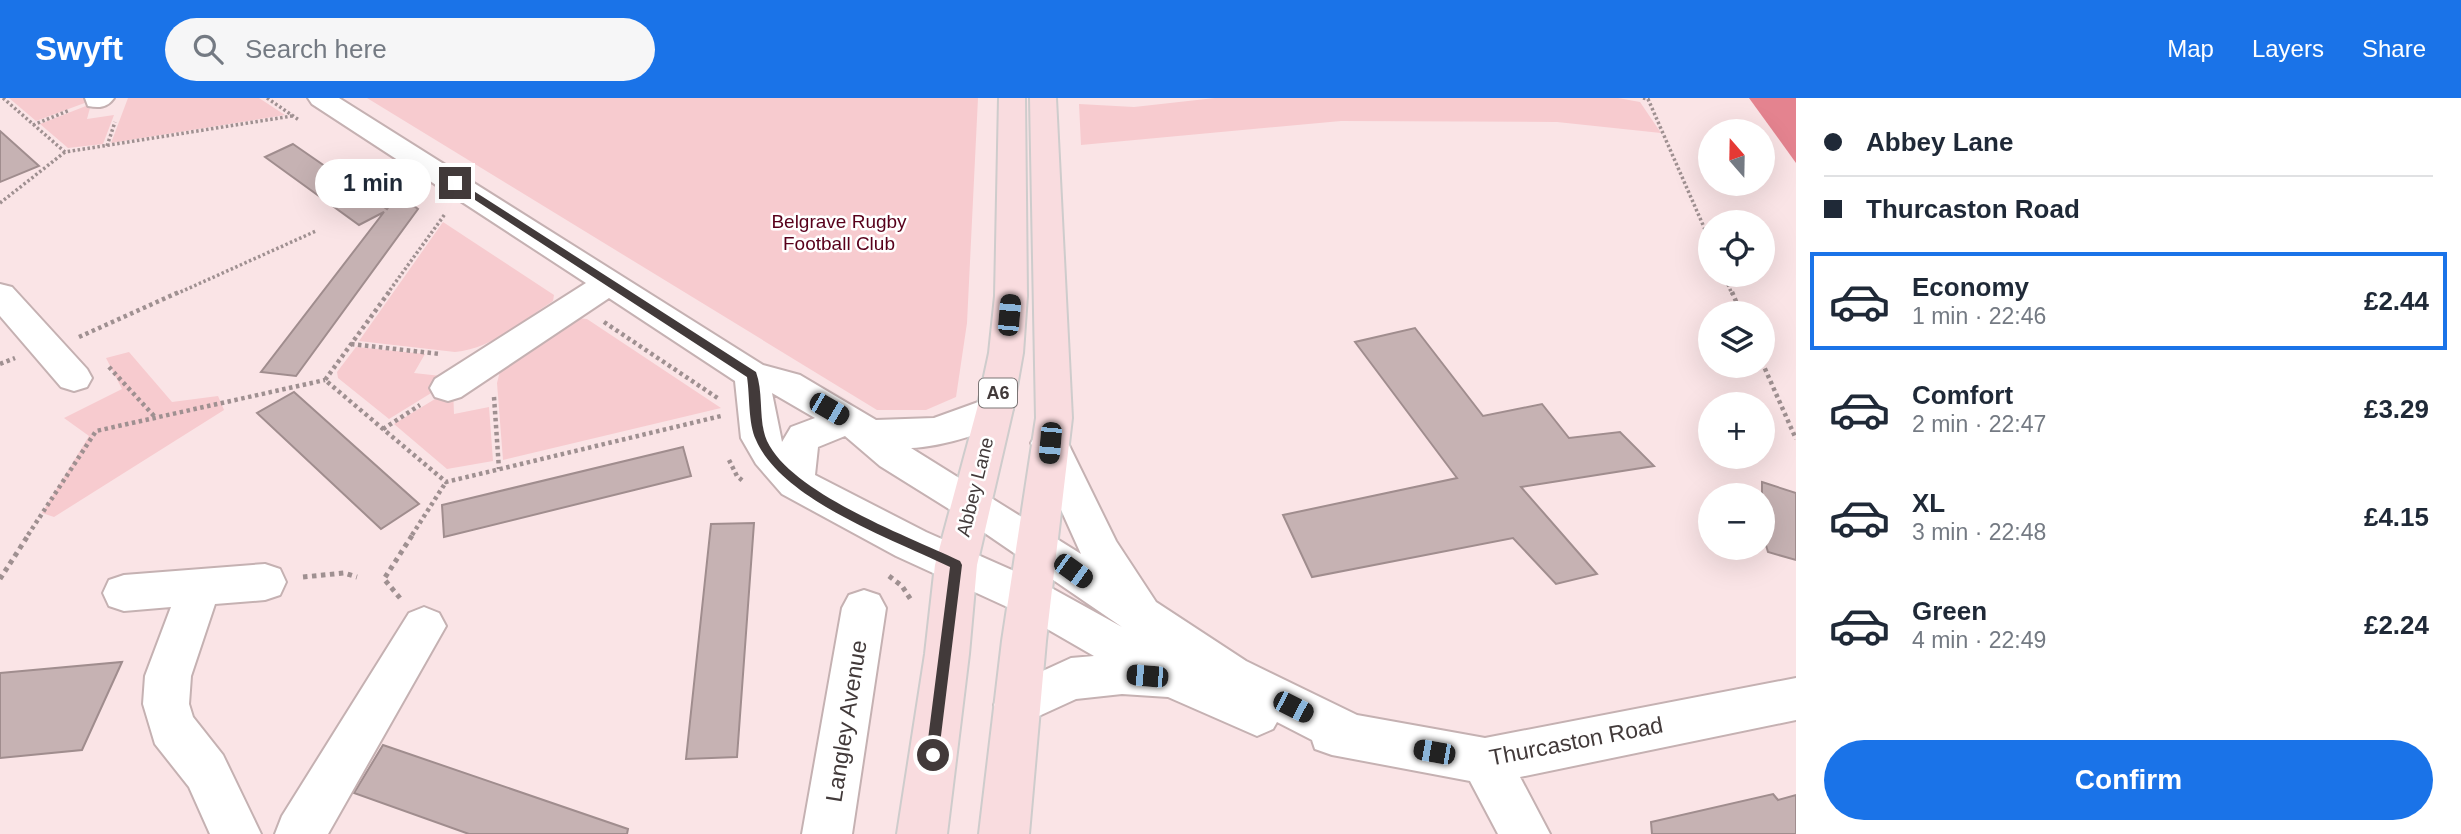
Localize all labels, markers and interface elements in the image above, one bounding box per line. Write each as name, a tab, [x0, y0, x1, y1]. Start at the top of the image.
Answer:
search box	[165, 18, 655, 81]
text: Swyft	[35, 30, 123, 67]
icon: search	[189, 30, 227, 68]
text: Search here	[245, 34, 387, 64]
text: Map	[2167, 35, 2214, 62]
text: Layers	[2252, 35, 2324, 62]
text: Share	[2362, 35, 2426, 62]
north arrow	[1698, 119, 1774, 196]
map controls	[1698, 119, 1775, 560]
text: Abbey Lane	[1866, 127, 2013, 157]
callout: 1 min	[315, 158, 430, 208]
route end	[439, 167, 471, 199]
text: 1 min	[343, 170, 403, 196]
text: Thurcaston Road	[1866, 194, 2080, 224]
button: locate	[1698, 210, 1775, 287]
park label: Belgrave Rugby Football Club	[771, 211, 907, 254]
icon: car	[1828, 270, 1891, 333]
text: Economy	[1912, 272, 2029, 302]
text: £2.44	[2364, 286, 2429, 316]
car	[997, 293, 1022, 337]
button: layers	[1698, 301, 1775, 378]
text: 1 min · 22:46	[1912, 303, 2046, 329]
icon: car	[1828, 378, 1891, 441]
road number: A6	[979, 379, 1017, 408]
text: Comfort	[1912, 380, 2013, 410]
car	[806, 389, 853, 429]
button: +	[1698, 392, 1775, 469]
text: £3.29	[2364, 394, 2429, 424]
text: 2 min · 22:47	[1912, 411, 2046, 437]
car	[1038, 421, 1063, 465]
street label: Abbey Lane	[953, 435, 997, 539]
button: −	[1698, 483, 1775, 560]
icon: car	[1828, 486, 1891, 549]
text: XL	[1912, 488, 1945, 518]
text: £4.15	[2364, 502, 2429, 532]
text: 3 min · 22:48	[1912, 519, 2046, 545]
car	[1050, 550, 1097, 592]
icon: car	[1828, 594, 1891, 657]
text: Green	[1912, 596, 1987, 626]
text: £2.24	[2364, 610, 2429, 640]
text: 4 min · 22:49	[1912, 627, 2046, 653]
street label: Langley Avenue	[820, 638, 872, 804]
car	[1126, 664, 1169, 688]
car	[1270, 688, 1317, 726]
street label: Thurcaston Road	[1487, 711, 1665, 771]
car	[1412, 738, 1457, 766]
route start	[917, 739, 949, 771]
button: Confirm	[1824, 740, 2433, 820]

